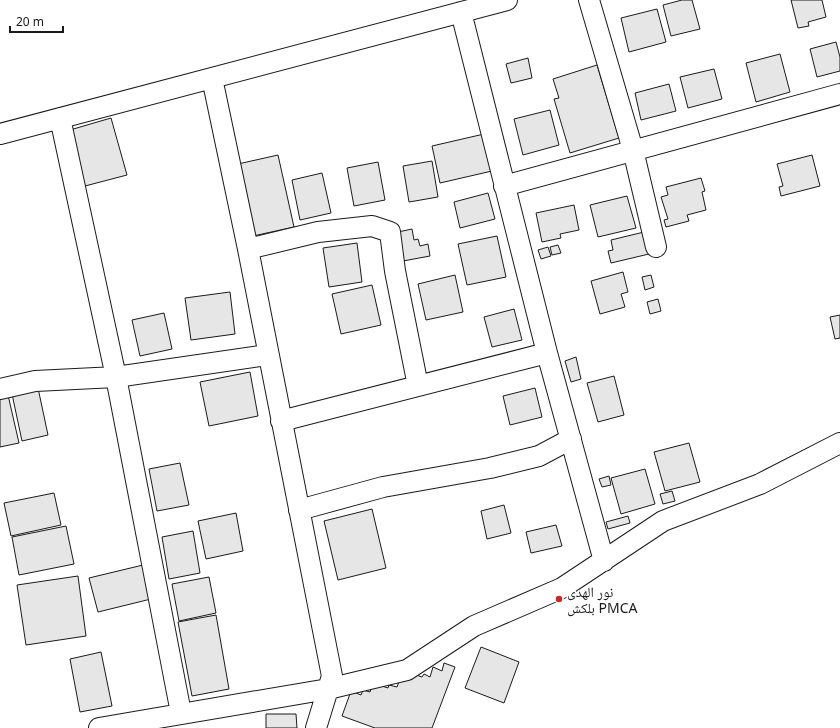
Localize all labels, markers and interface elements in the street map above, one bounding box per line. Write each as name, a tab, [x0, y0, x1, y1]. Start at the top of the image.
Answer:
scale bar	[10, 8, 63, 34]
text: 20 m	[16, 13, 44, 30]
place label: نور الهدى بلكش PMCA	[567, 582, 638, 617]
marker: نور الهدى بلكش PMCA	[554, 594, 564, 604]

